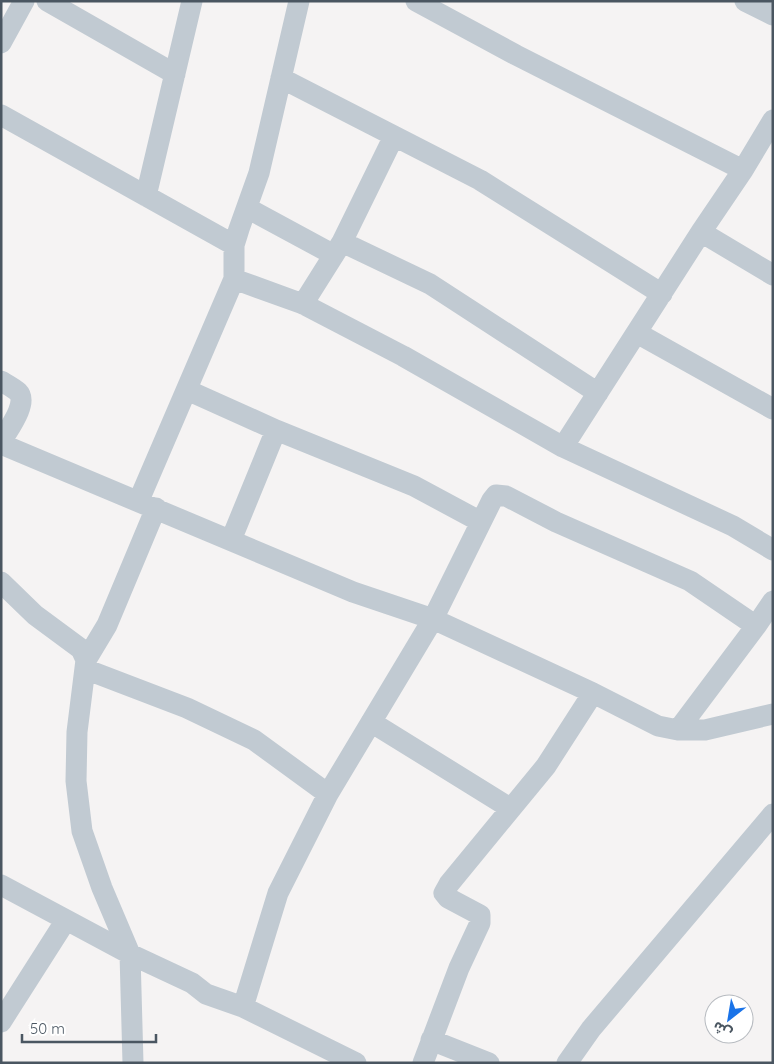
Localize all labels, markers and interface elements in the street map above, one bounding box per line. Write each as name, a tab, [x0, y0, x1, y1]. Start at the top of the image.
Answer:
north arrow	[704, 994, 754, 1044]
scale bar	[22, 1012, 156, 1044]
text: ش	[709, 1017, 735, 1043]
text: 50 m	[30, 1019, 65, 1038]

